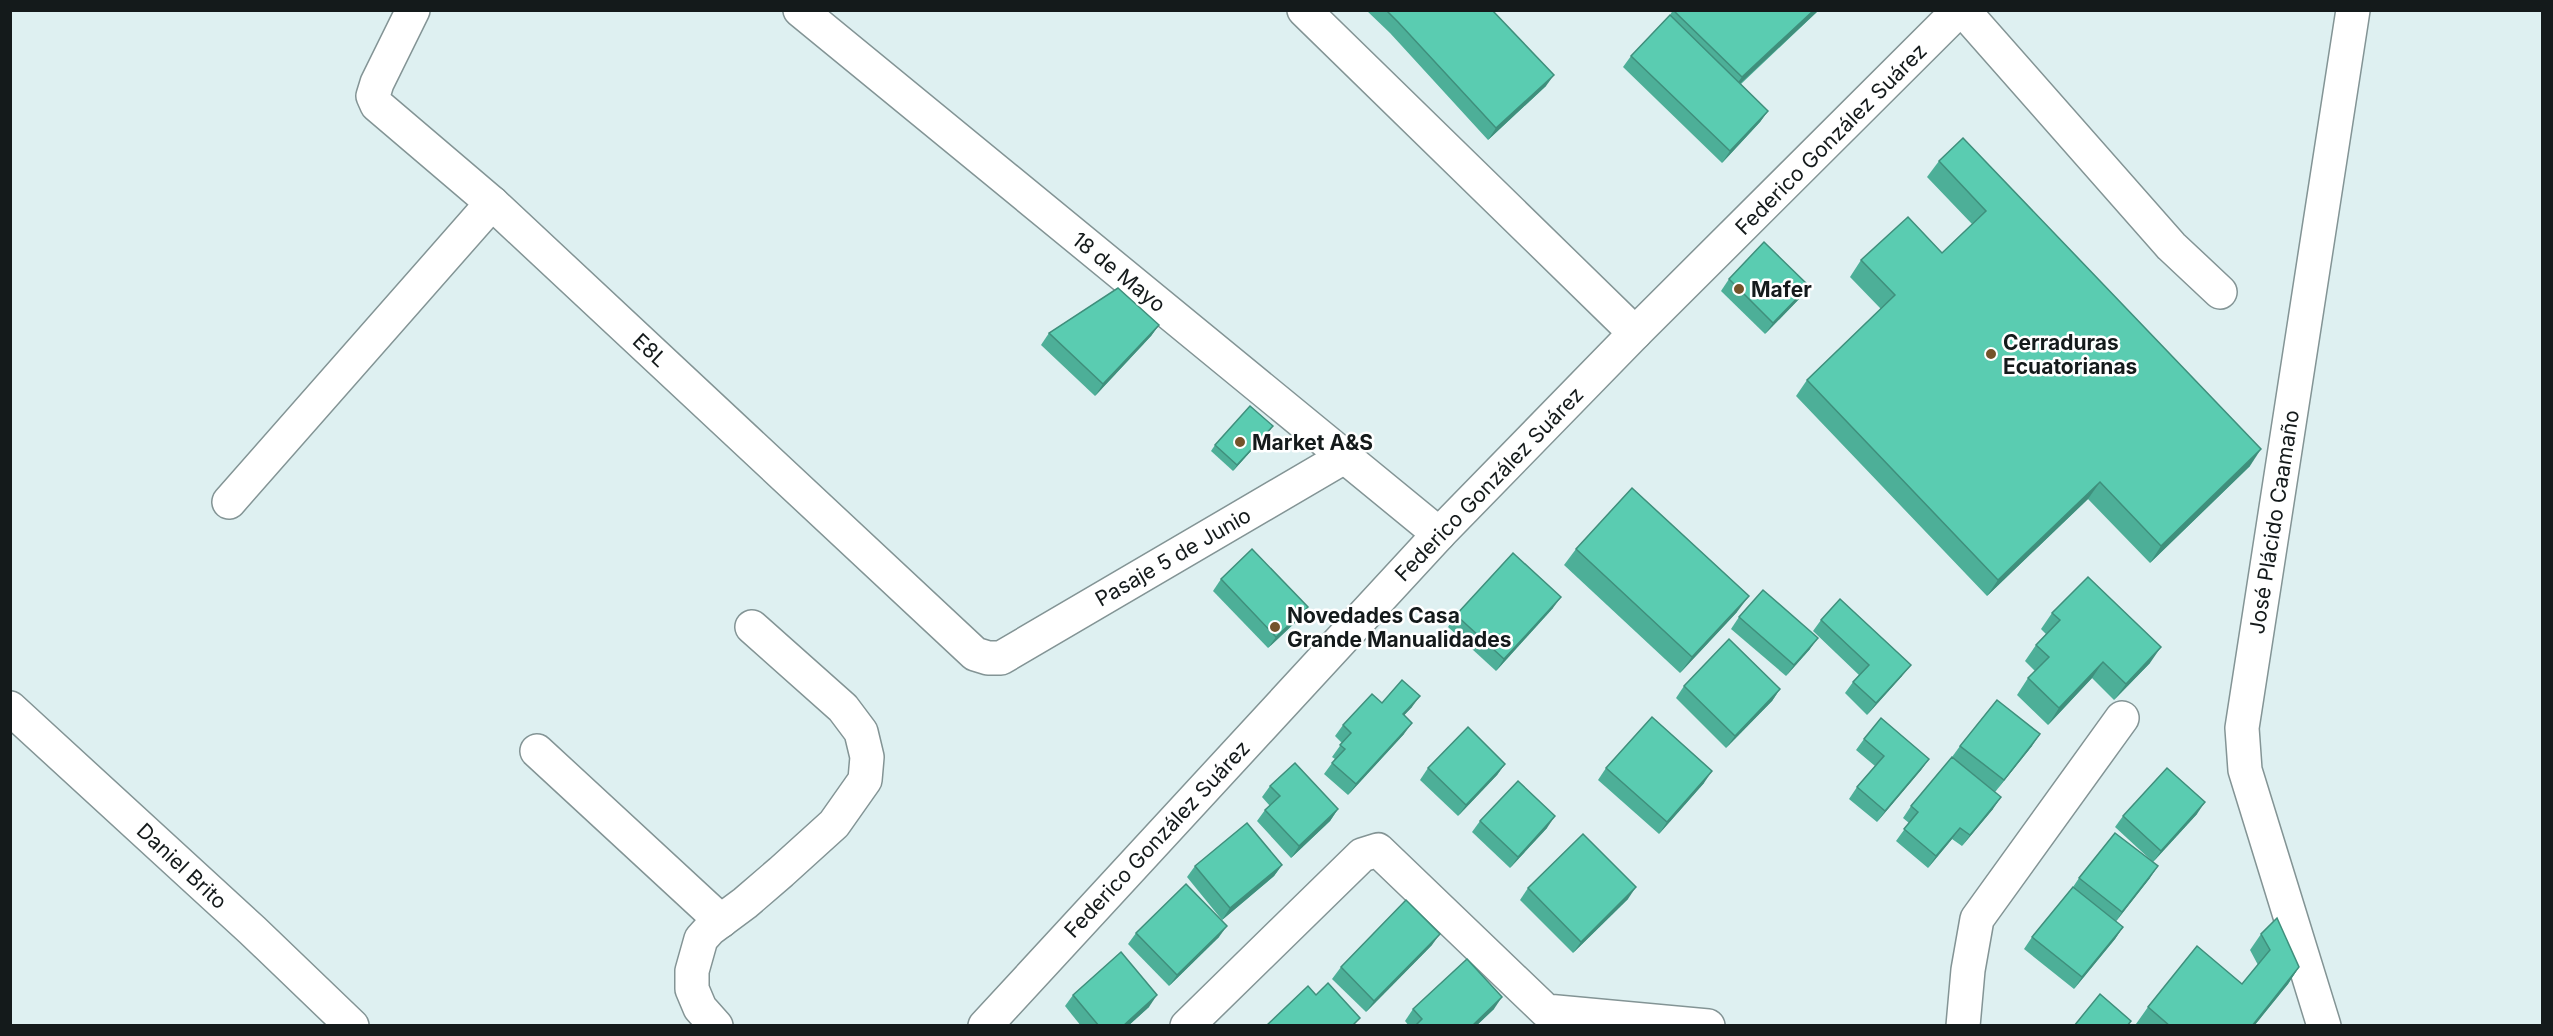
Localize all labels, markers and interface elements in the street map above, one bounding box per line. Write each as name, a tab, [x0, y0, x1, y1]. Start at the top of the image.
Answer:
street label: Federico González Suárez	[1730, 38, 1932, 240]
street label: 18 de Mayo	[1067, 227, 1171, 317]
place label: Mafer	[1751, 277, 1812, 302]
marker: Mafer	[1732, 282, 1746, 296]
street label: E8L	[628, 328, 672, 372]
place label: Cerraduras Ecuatorianas	[2003, 330, 2137, 379]
marker: Cerraduras Ecuatorianas	[1984, 347, 1998, 361]
street label: Federico González Suárez	[1390, 382, 1588, 586]
street label: José Plácido Caamaño	[2244, 408, 2304, 636]
place label: Market A&S	[1252, 430, 1373, 455]
marker: Market A&S	[1233, 435, 1247, 449]
street label: Pasaje 5 de Junio	[1091, 502, 1255, 612]
place label: Novedades Casa Grande Manualidades	[1287, 603, 1511, 652]
marker: Novedades Casa Grande Manualidades	[1268, 620, 1282, 634]
street label: Federico González Suárez	[1059, 735, 1255, 943]
street label: Daniel Brito	[132, 818, 232, 914]

